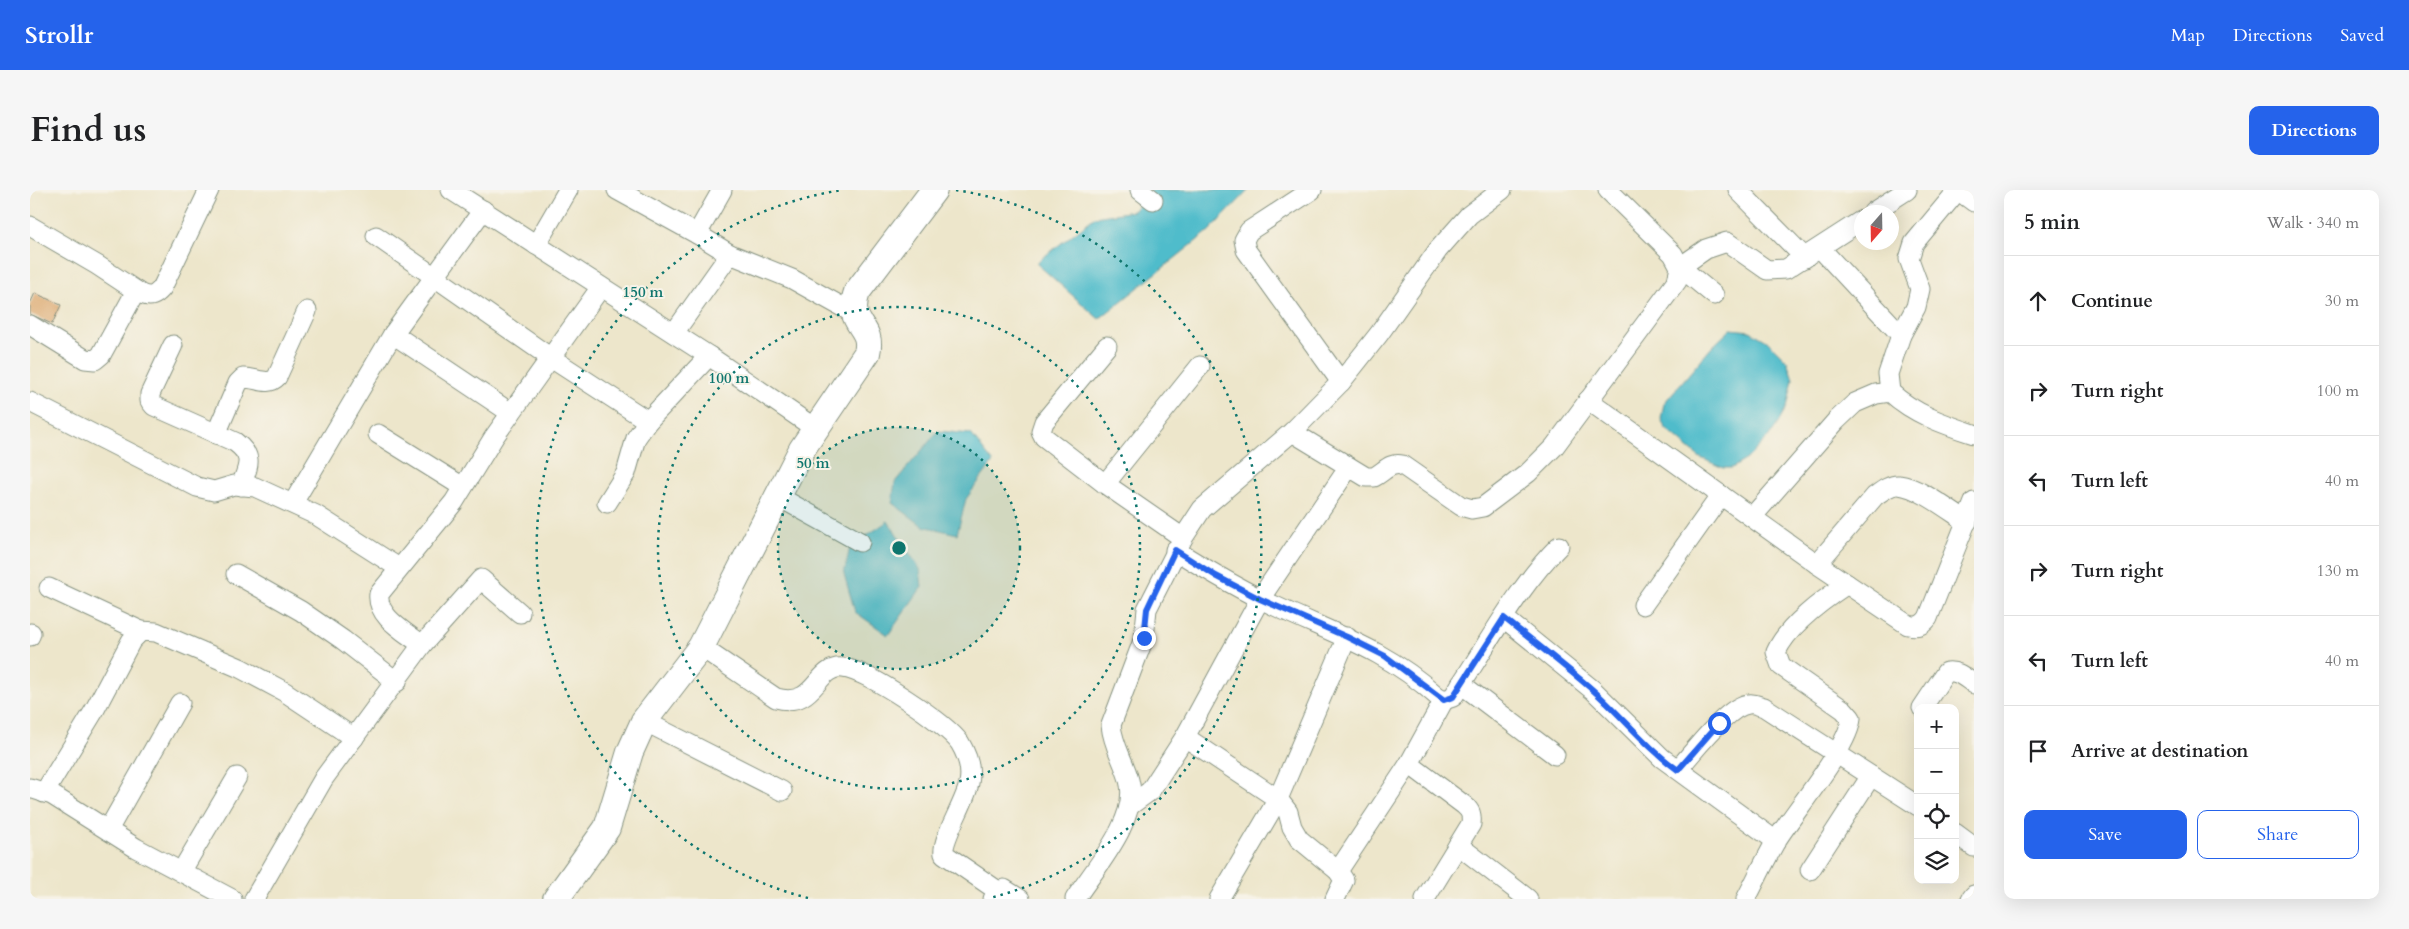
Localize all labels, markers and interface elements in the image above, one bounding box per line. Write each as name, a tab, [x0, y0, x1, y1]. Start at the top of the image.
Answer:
text: Strollr	[25, 19, 93, 52]
text: Map	[2171, 23, 2205, 48]
text: Directions	[2233, 23, 2312, 48]
text: Saved	[2340, 23, 2384, 48]
text: Find us	[30, 106, 146, 154]
button: Directions	[2249, 106, 2379, 155]
north arrow	[1854, 205, 1899, 250]
text: 5 min	[2024, 208, 2080, 237]
text: Walk · 340 m	[2267, 212, 2359, 234]
text: 150 m	[623, 282, 664, 302]
icon: ahead	[2024, 287, 2052, 315]
text: Continue	[2071, 288, 2153, 314]
text: 30 m	[2325, 290, 2359, 312]
text: 100 m	[709, 368, 750, 388]
icon: right	[2024, 377, 2052, 405]
text: Turn right	[2071, 378, 2163, 404]
text: 100 m	[2317, 380, 2359, 402]
text: 50 m	[796, 453, 830, 473]
icon: left	[2024, 467, 2052, 495]
text: Turn left	[2071, 468, 2148, 494]
text: 40 m	[2325, 470, 2359, 492]
centre of rings	[890, 539, 908, 557]
icon: right	[2024, 557, 2052, 585]
text: Turn right	[2071, 558, 2163, 584]
text: 130 m	[2317, 560, 2359, 582]
route end	[1133, 627, 1156, 650]
icon: left	[2024, 647, 2052, 675]
text: Turn left	[2071, 648, 2148, 674]
text: 40 m	[2325, 650, 2359, 672]
map controls	[1914, 704, 1959, 884]
button: +	[1914, 704, 1959, 749]
route start	[1708, 712, 1731, 735]
icon: arrive	[2024, 737, 2052, 765]
text: Arrive at destination	[2071, 738, 2248, 764]
button: −	[1914, 749, 1959, 794]
button: locate	[1914, 794, 1959, 839]
button: Save	[2024, 810, 2187, 859]
button: Share	[2197, 810, 2359, 859]
button: layers	[1914, 839, 1959, 884]

